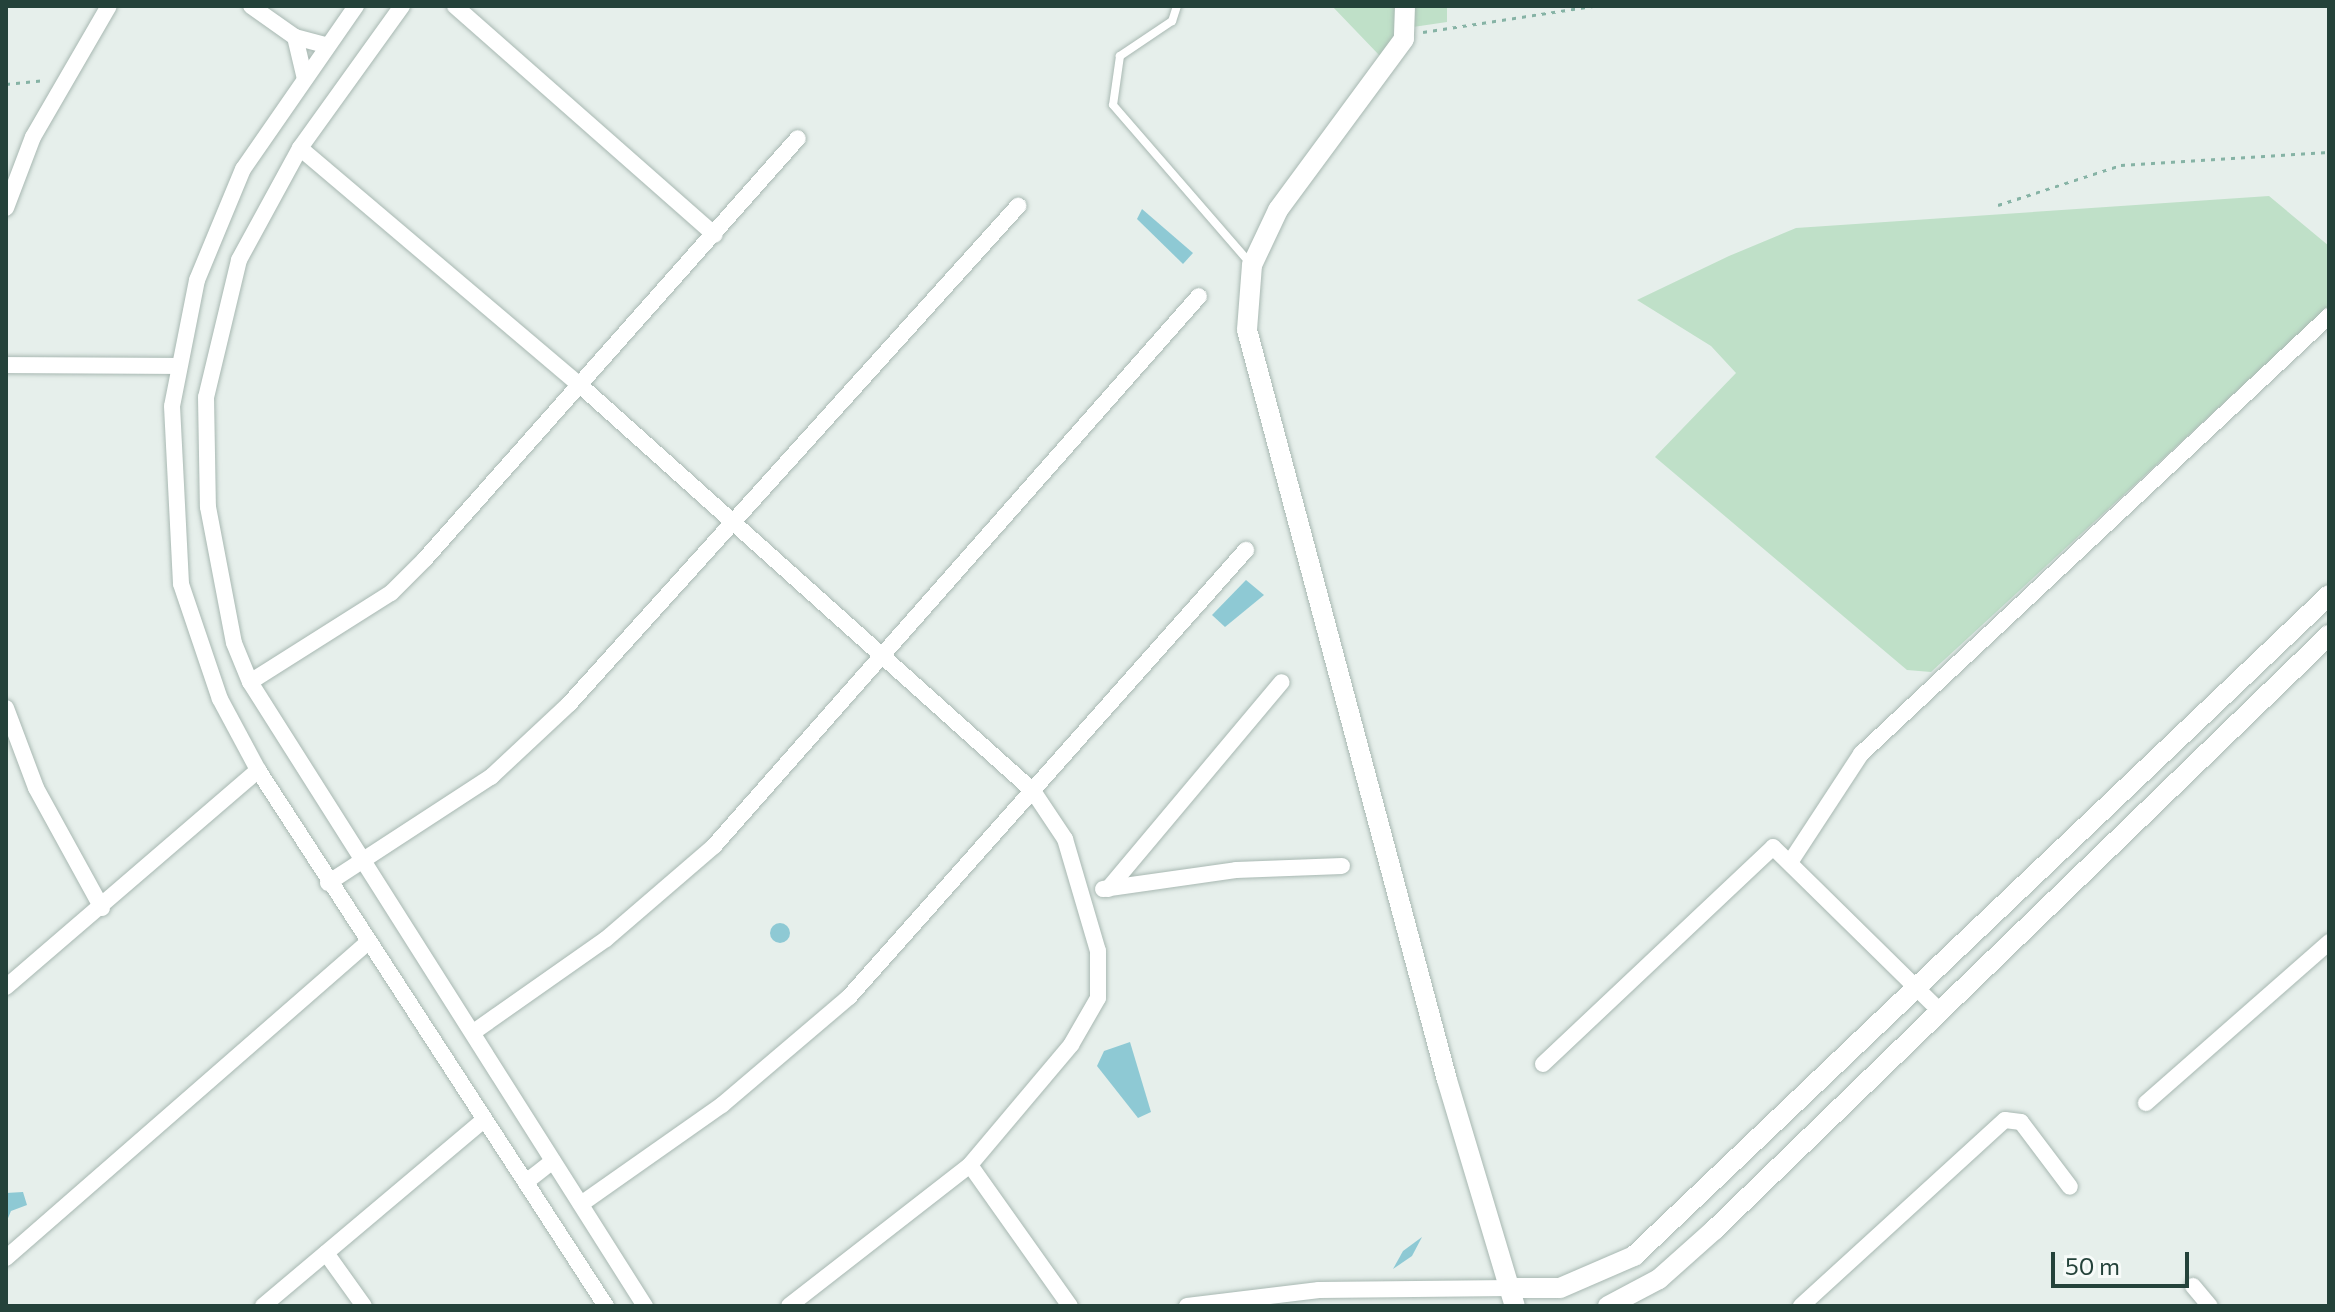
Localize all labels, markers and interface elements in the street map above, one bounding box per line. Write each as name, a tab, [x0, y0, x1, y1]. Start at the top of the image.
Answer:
scale bar	[2055, 1236, 2193, 1286]
text: 50 m	[2065, 1251, 2120, 1280]

